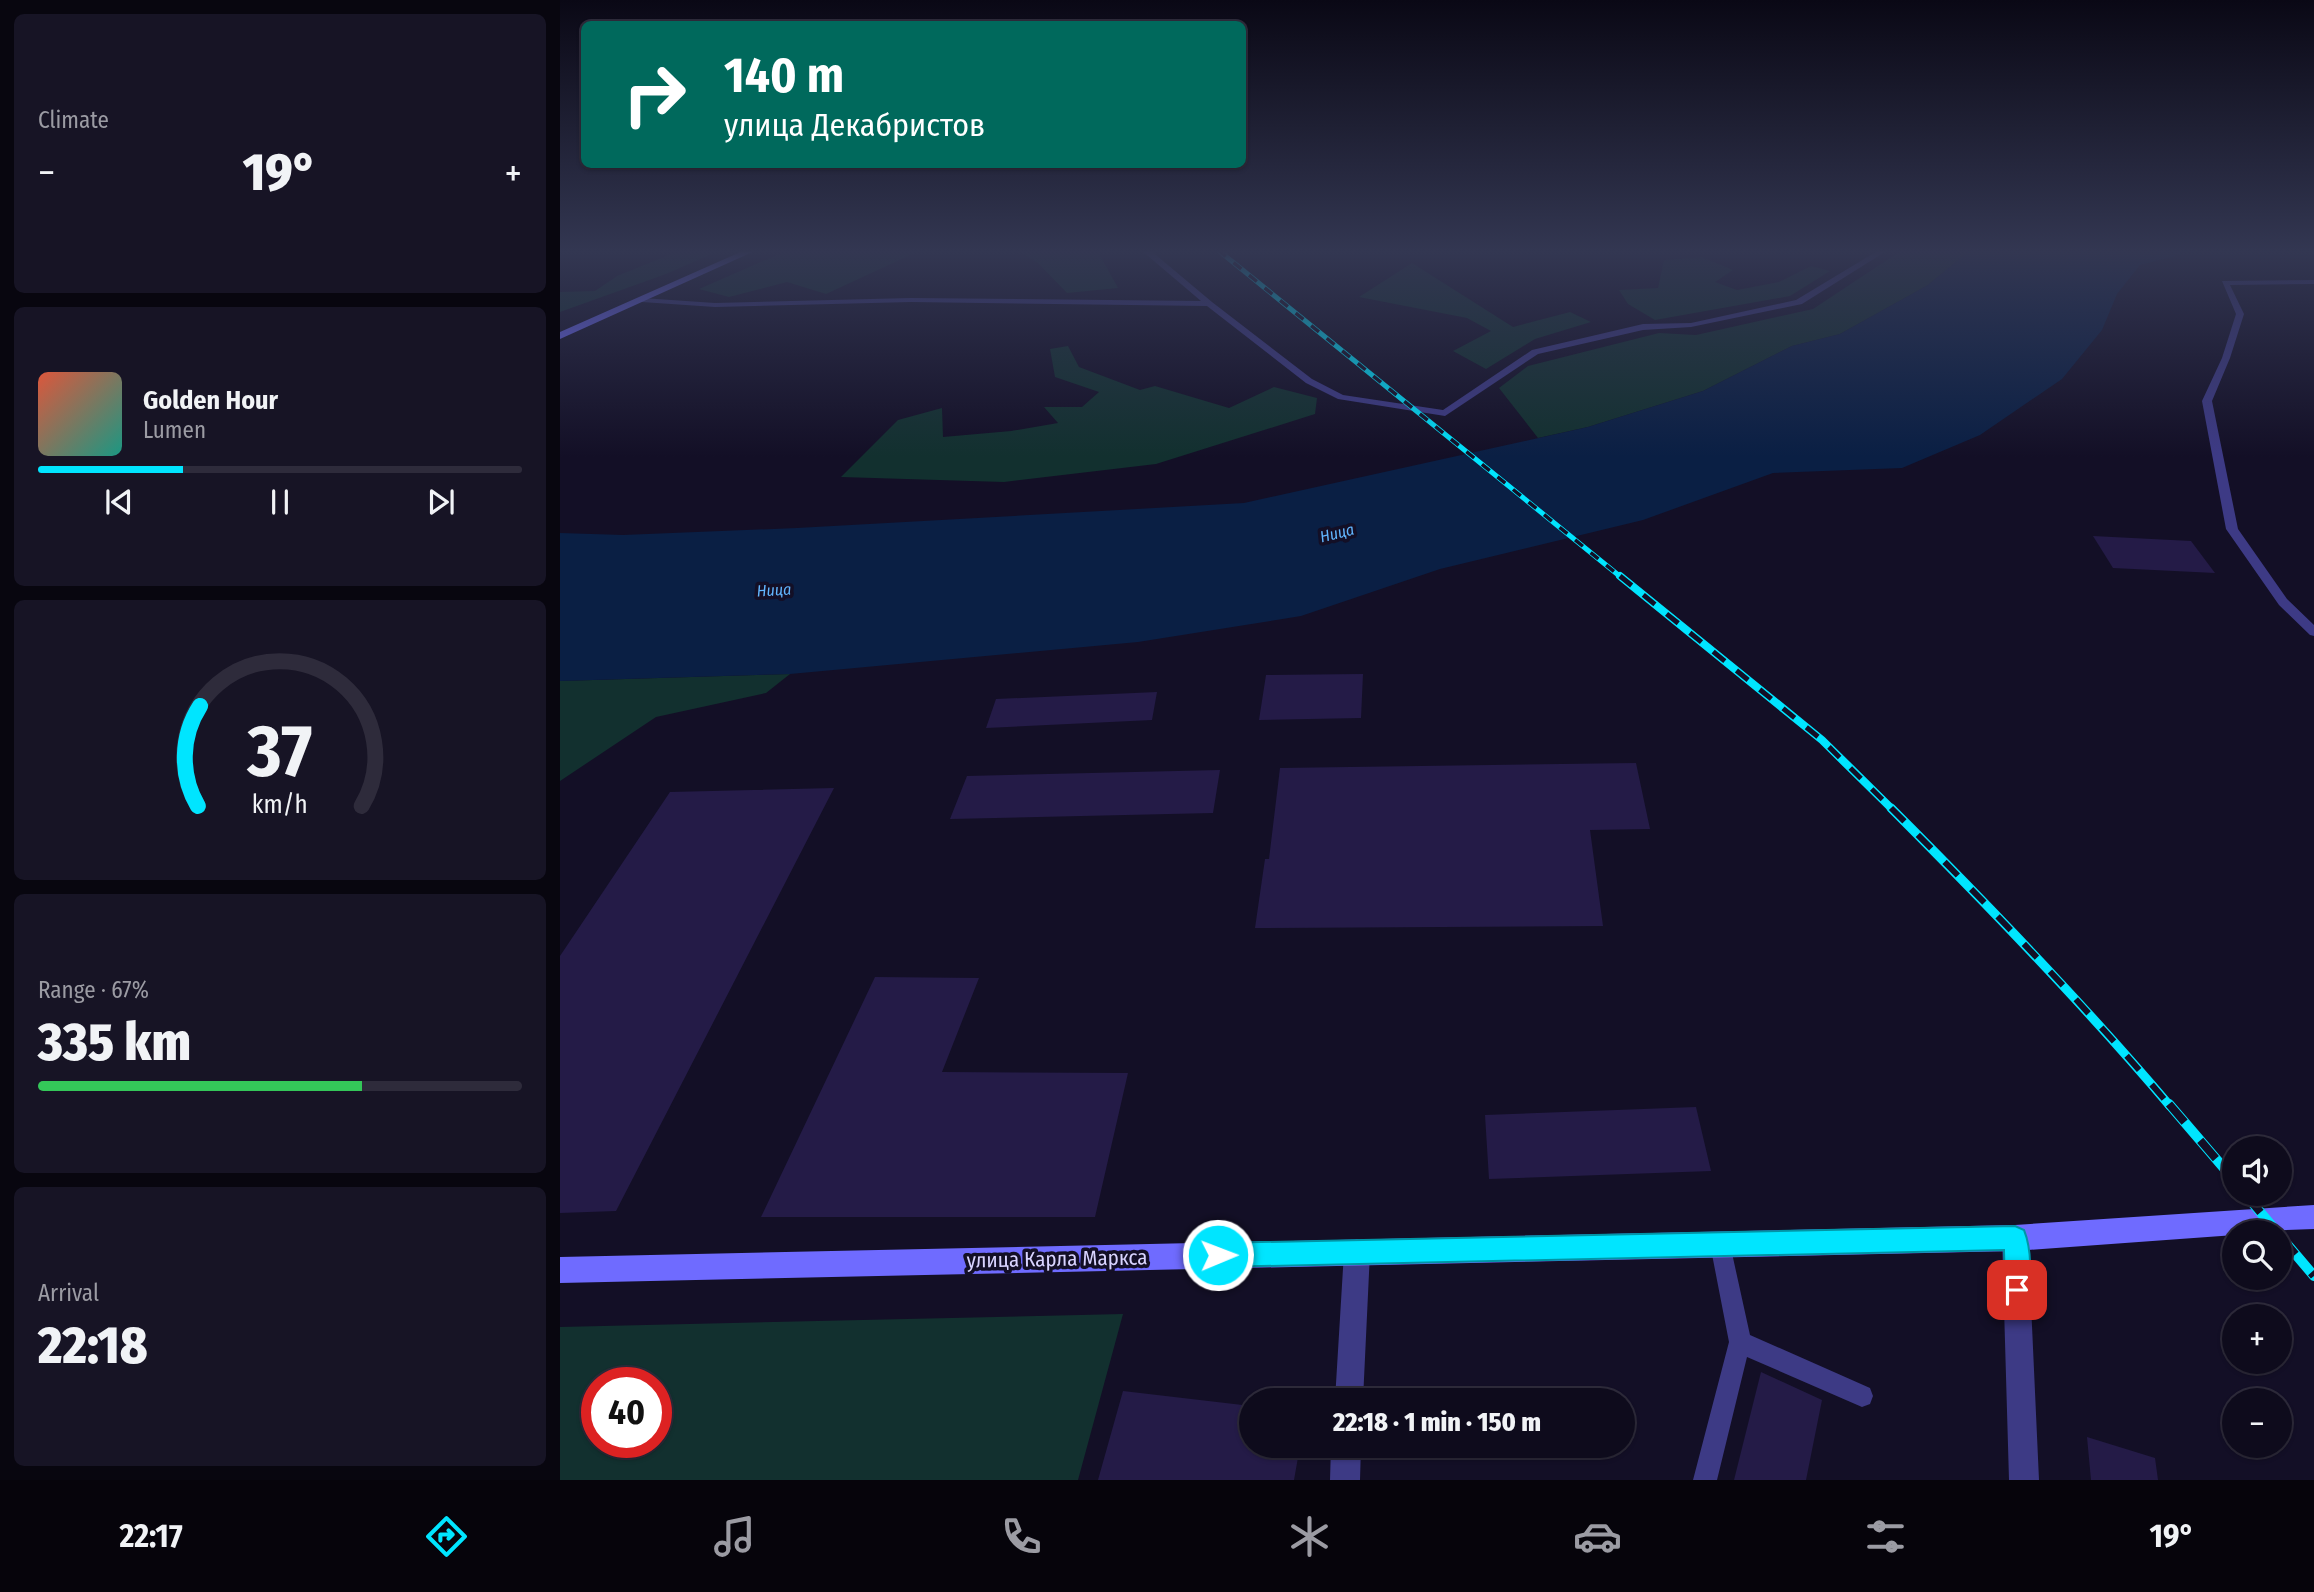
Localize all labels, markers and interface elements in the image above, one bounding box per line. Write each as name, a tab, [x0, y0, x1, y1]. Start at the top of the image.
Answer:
text: 140 m	[724, 46, 844, 105]
icon: right	[609, 49, 700, 140]
text: Climate	[38, 106, 109, 134]
text: улица Декабристов	[724, 106, 985, 144]
text: 19°	[243, 141, 317, 204]
text: −	[38, 150, 55, 196]
text: +	[505, 150, 522, 196]
text: Golden Hour	[143, 385, 278, 416]
text: Lumen	[143, 416, 206, 444]
icon: previous	[100, 483, 138, 521]
icon: pause	[261, 483, 299, 521]
icon: next	[422, 483, 460, 521]
water label: Ница	[1318, 520, 1356, 546]
water label: Ница	[756, 580, 792, 600]
text: 37	[246, 708, 313, 795]
text: km/h	[252, 790, 308, 820]
text: Range · 67%	[38, 976, 149, 1004]
text: 335 km	[38, 1011, 191, 1074]
map controls	[2222, 1136, 2292, 1458]
button: sound	[2222, 1136, 2292, 1206]
position arrow	[1181, 1218, 1255, 1292]
button: search	[2222, 1220, 2292, 1290]
street label: улица Карла Маркса	[966, 1244, 1148, 1274]
pin	[1987, 1260, 2047, 1320]
icon: arrive	[1998, 1271, 2036, 1309]
text: Arrival	[38, 1279, 99, 1307]
button: +	[2222, 1304, 2292, 1374]
text: 22:18	[38, 1314, 148, 1377]
speed limit sign: 40	[581, 1367, 672, 1458]
button: −	[2222, 1388, 2292, 1458]
text: 22:18 · 1 min · 150 m	[1333, 1407, 1541, 1438]
icon: directions	[422, 1512, 471, 1561]
icon: music	[710, 1512, 759, 1561]
icon: phone	[997, 1512, 1046, 1561]
icon: climate	[1285, 1512, 1334, 1561]
icon: car	[1573, 1512, 1622, 1561]
icon: filters	[1861, 1512, 1910, 1561]
text: 22:17	[119, 1517, 183, 1555]
text: 19°	[2149, 1517, 2194, 1555]

